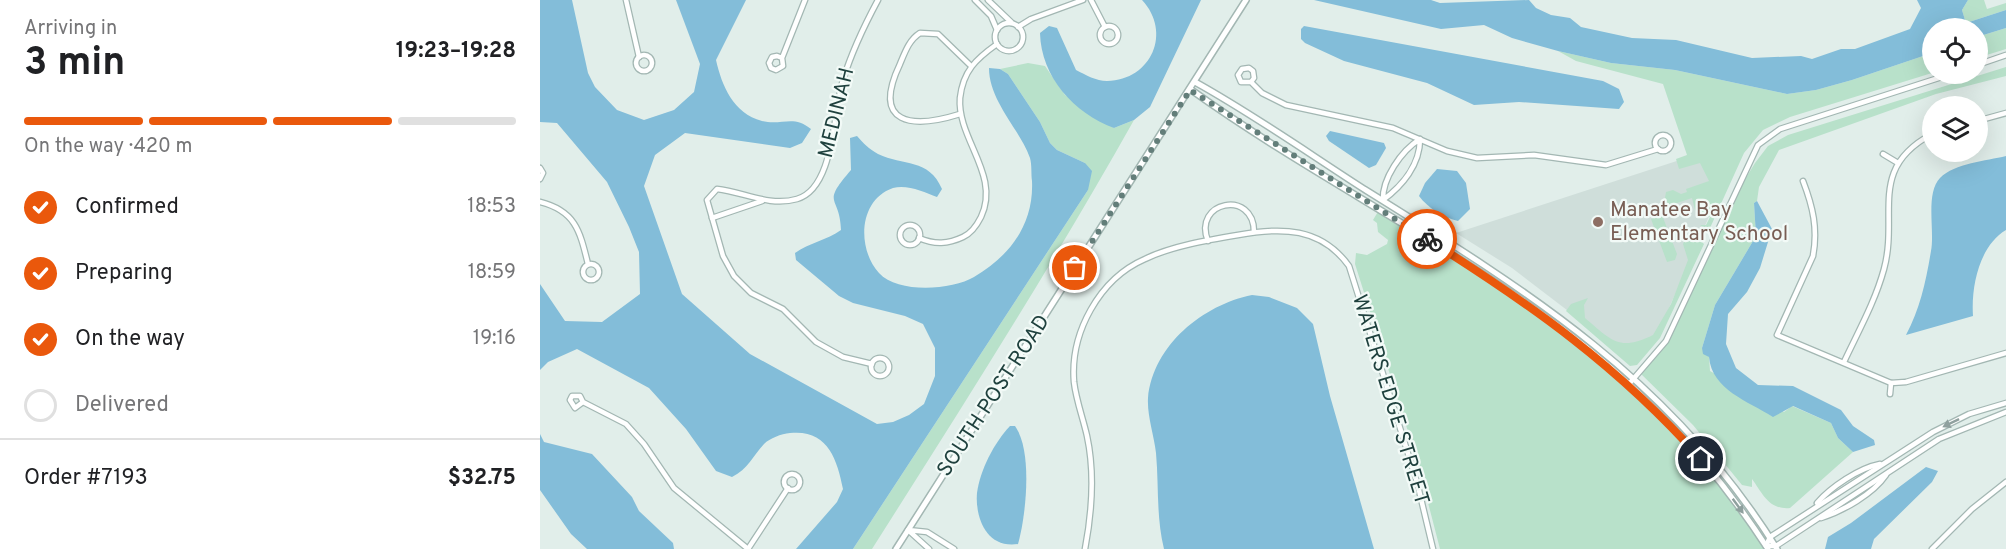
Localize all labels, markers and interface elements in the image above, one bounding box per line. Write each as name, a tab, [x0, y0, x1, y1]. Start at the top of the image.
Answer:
text: Arriving in	[24, 16, 117, 42]
map controls	[1922, 18, 1988, 162]
button: locate	[1922, 18, 1988, 84]
text: 19:23–19:28	[396, 38, 516, 65]
text: 3 min	[24, 40, 125, 89]
street label: MEDINAH	[813, 65, 861, 161]
button: layers	[1922, 96, 1988, 162]
text: On the way · 420 m	[24, 134, 193, 160]
icon: check	[24, 191, 57, 224]
text: Confirmed	[75, 194, 179, 221]
text: 18:53	[467, 194, 516, 220]
place label: Manatee Bay Elementary School	[1610, 197, 1788, 248]
courier	[1397, 209, 1457, 269]
marker: Manatee Bay Elementary School	[1591, 215, 1605, 229]
icon: bike	[1411, 223, 1444, 256]
pin	[1049, 242, 1100, 293]
icon: bag	[1058, 251, 1091, 284]
icon: check	[24, 257, 57, 290]
text: Preparing	[75, 260, 173, 287]
text: 18:59	[468, 260, 516, 286]
street label: WATERS EDGE STREET	[1345, 292, 1435, 508]
street label: SOUTH POST ROAD	[932, 310, 1056, 482]
icon: check	[24, 323, 57, 356]
text: On the way	[75, 326, 185, 353]
text: 19:16	[473, 326, 516, 352]
text: Delivered	[75, 392, 169, 419]
one-way arrow	[1943, 418, 1960, 427]
pin	[1675, 433, 1726, 484]
icon: home	[1684, 442, 1717, 475]
text: Order #7193	[24, 465, 148, 492]
text: $32.75	[448, 465, 516, 492]
one-way arrow	[1731, 498, 1743, 513]

